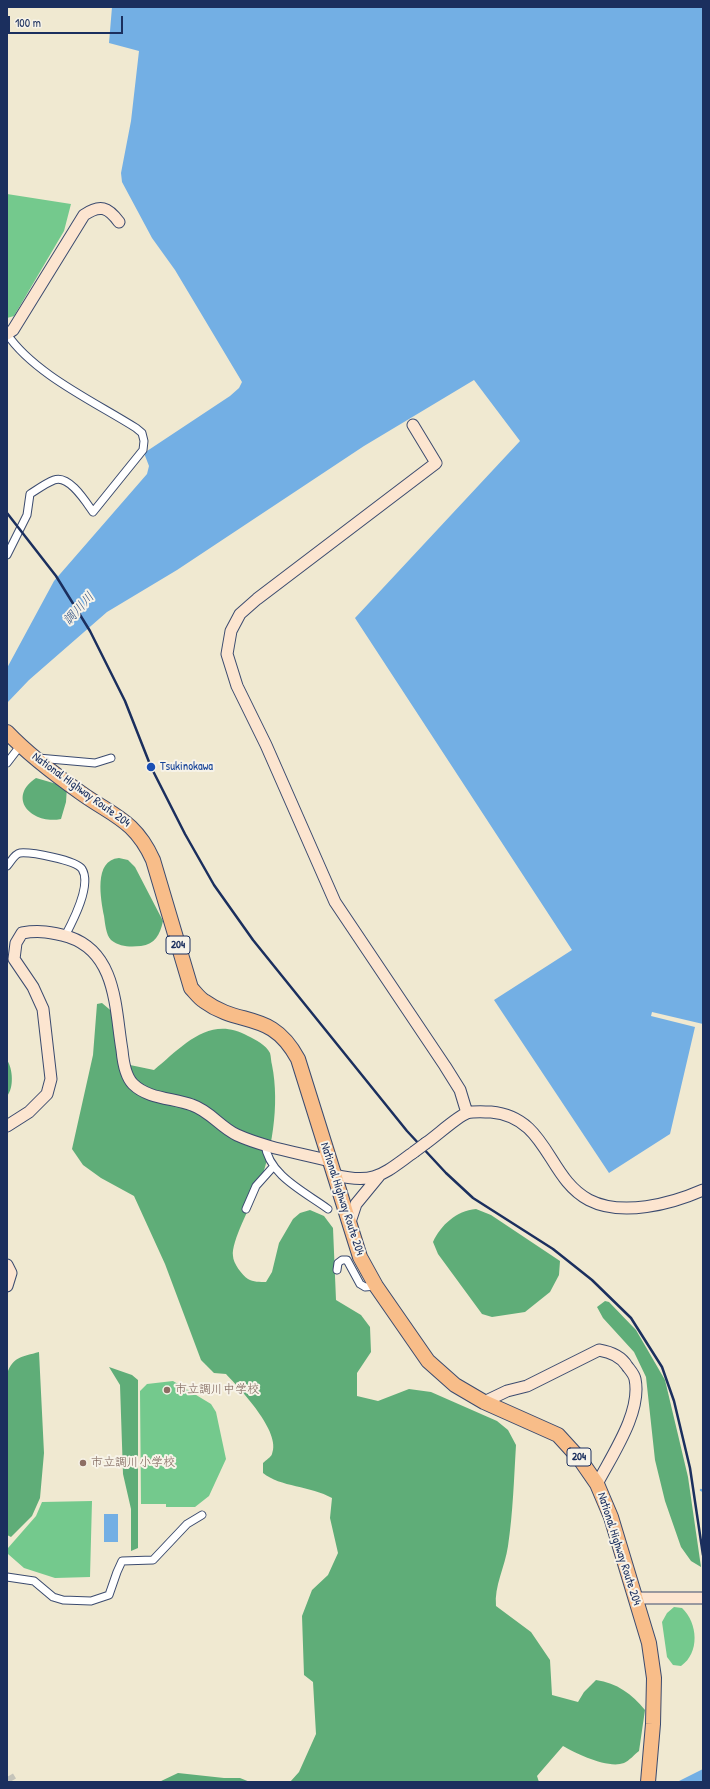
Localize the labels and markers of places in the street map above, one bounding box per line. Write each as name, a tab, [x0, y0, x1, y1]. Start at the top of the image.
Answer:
place label: Tsukinokawa	[160, 760, 213, 774]
marker: Tsukinokawa	[145, 761, 157, 773]
place label: 市立調川中学校	[175, 1383, 259, 1397]
marker: 市立調川中学校	[162, 1385, 172, 1395]
place label: 市立調川小学校	[91, 1456, 175, 1470]
marker: 市立調川小学校	[78, 1458, 88, 1468]

